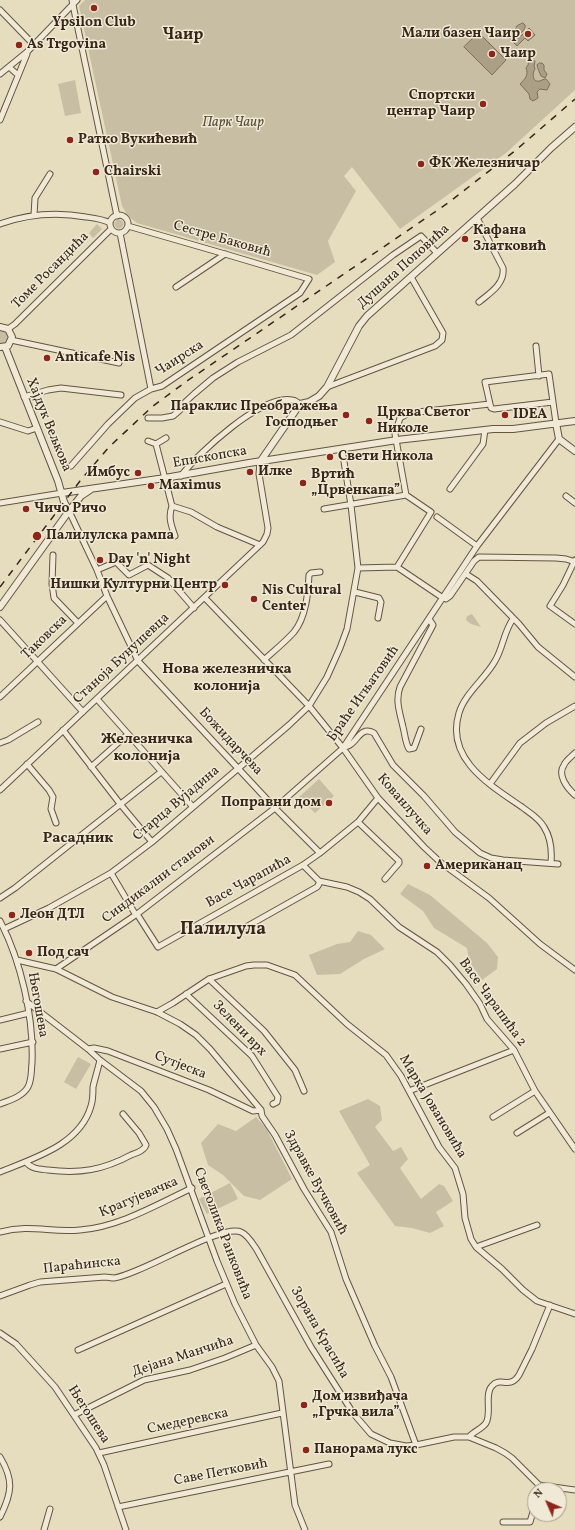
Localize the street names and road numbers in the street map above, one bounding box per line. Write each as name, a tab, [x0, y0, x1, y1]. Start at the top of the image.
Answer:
street label: Сестре Баковић	[171, 218, 273, 262]
street label: Душана Поповића	[354, 221, 454, 313]
street label: Томе Росандића	[9, 229, 93, 313]
street label: Чаирска	[153, 337, 207, 381]
street label: Хајдук Вељкова	[21, 376, 75, 474]
street label: Епископска	[172, 443, 248, 473]
street label: Станоја Бунушевца	[70, 610, 174, 708]
street label: Таковска	[19, 612, 71, 664]
street label: Браће Игњатовић	[325, 643, 403, 745]
street label: Божидарчева	[194, 705, 266, 779]
street label: Старца Вујадина	[130, 763, 224, 845]
street label: Кованлучка	[373, 771, 435, 839]
street label: Синдикални станови	[99, 832, 219, 928]
street label: Васе Чарапића	[204, 852, 294, 912]
street label: Васе Чарапића 2	[454, 956, 530, 1050]
street label: Његошева	[23, 971, 51, 1039]
street label: Зелени врх	[208, 998, 270, 1060]
street label: Сутјеска	[152, 1048, 208, 1084]
street label: Марка Јовановића	[394, 1052, 470, 1162]
street label: Здравке Вучковић	[279, 1128, 351, 1238]
street label: Светолика Ранковића	[189, 1166, 255, 1302]
street label: Крагујевачка	[97, 1174, 181, 1222]
street label: Параћинска	[42, 1254, 122, 1278]
street label: Зорана Красића	[286, 1284, 352, 1382]
street label: Дејана Манчића	[130, 1333, 236, 1381]
street label: Његошева	[63, 1383, 113, 1447]
street label: Смедеревска	[146, 1405, 230, 1439]
street label: Саве Петковић	[173, 1456, 269, 1490]

